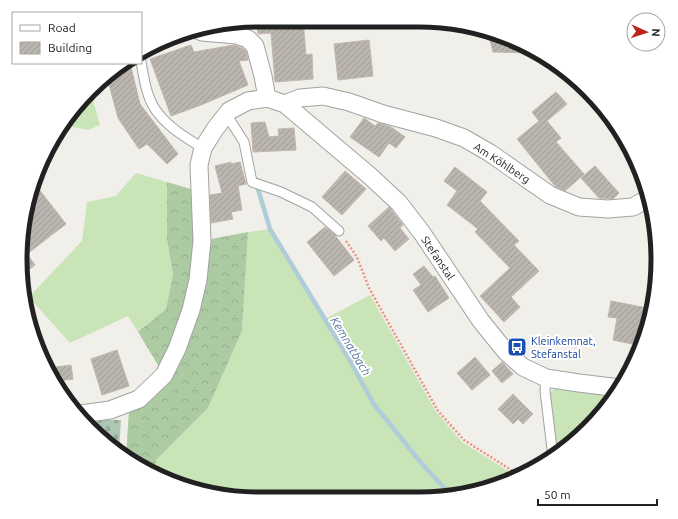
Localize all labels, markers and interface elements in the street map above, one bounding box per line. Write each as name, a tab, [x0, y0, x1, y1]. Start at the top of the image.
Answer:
legend	[12, 12, 142, 64]
north arrow	[626, 12, 666, 52]
text: Road	[48, 21, 76, 34]
text: N	[650, 28, 662, 37]
text: Building	[48, 41, 92, 54]
street label: Am Köhlberg	[472, 140, 532, 186]
street label: Stefanstal	[419, 234, 457, 282]
water label: Kemnatbach	[328, 314, 374, 378]
place label: Kleinkemnat, Stefanstal	[531, 335, 596, 360]
bus stop icon: Kleinkemnat, Stefanstal	[506, 336, 528, 358]
scale bar	[538, 481, 657, 507]
text: 50 m	[544, 488, 571, 501]

